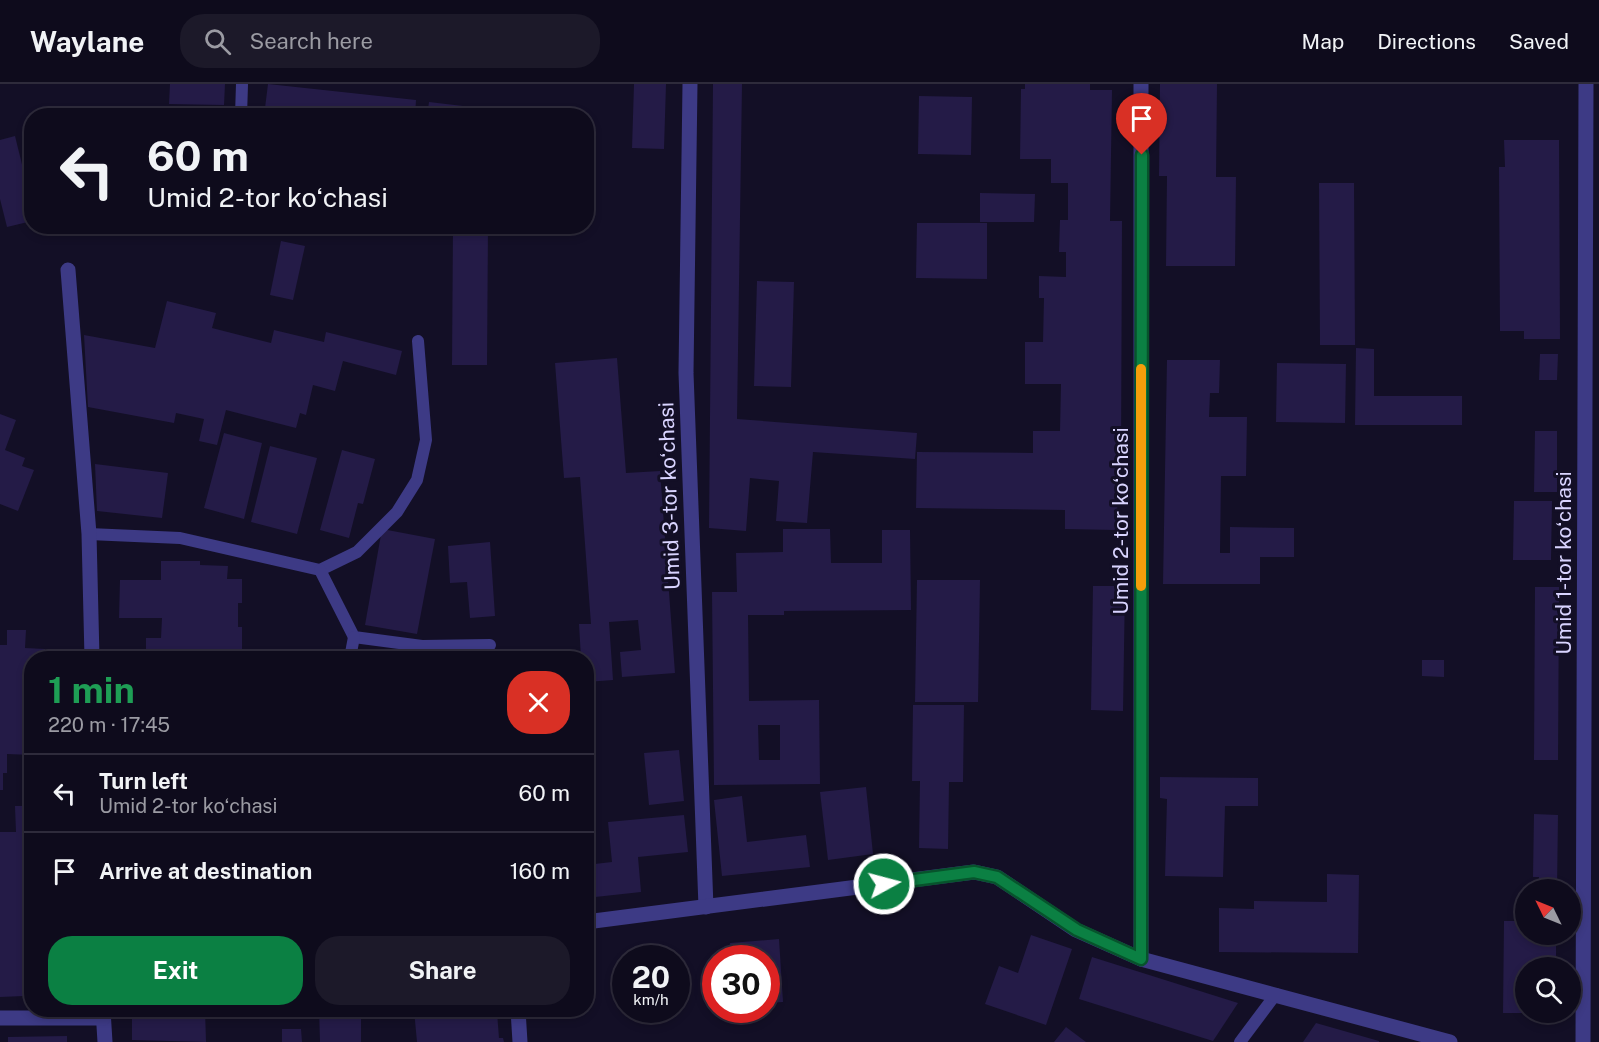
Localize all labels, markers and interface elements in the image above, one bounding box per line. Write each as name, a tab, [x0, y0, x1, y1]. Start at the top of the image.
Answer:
search box	[180, 14, 600, 68]
text: Waylane	[30, 25, 144, 58]
icon: search	[201, 25, 234, 58]
text: Search here	[249, 28, 373, 54]
text: Map	[1302, 29, 1344, 54]
text: Directions	[1377, 29, 1476, 54]
text: Saved	[1509, 29, 1569, 54]
pin	[1116, 93, 1167, 155]
icon: arrive	[1125, 102, 1158, 135]
text: 60 m	[147, 131, 249, 180]
icon: left	[48, 132, 126, 210]
text: Umid 2-tor koʻchasi	[147, 181, 388, 213]
street label: Umid 3-tor koʻchasi	[653, 402, 685, 590]
street label: Umid 2-tor koʻchasi	[1108, 427, 1133, 615]
street label: Umid 1-tor koʻchasi	[1551, 471, 1576, 655]
text: 1 min	[48, 669, 135, 711]
button: close	[507, 671, 570, 734]
text: 220 m · 17:45	[48, 713, 170, 737]
text: Turn left	[99, 768, 188, 794]
icon: left	[48, 777, 81, 810]
text: 60 m	[519, 780, 570, 806]
text: Umid 2-tor koʻchasi	[99, 794, 277, 818]
position arrow	[852, 852, 916, 916]
icon: arrive	[48, 855, 81, 888]
text: Arrive at destination	[99, 858, 312, 884]
text: 160 m	[510, 858, 570, 884]
north arrow	[1515, 879, 1581, 945]
map controls	[1515, 879, 1581, 1023]
button: Exit	[48, 936, 303, 1005]
button: Share	[315, 936, 570, 1005]
speed limit sign: 30	[702, 945, 780, 1023]
button: search	[1515, 957, 1581, 1023]
text: 20	[632, 959, 670, 995]
text: km/h	[633, 991, 669, 1008]

